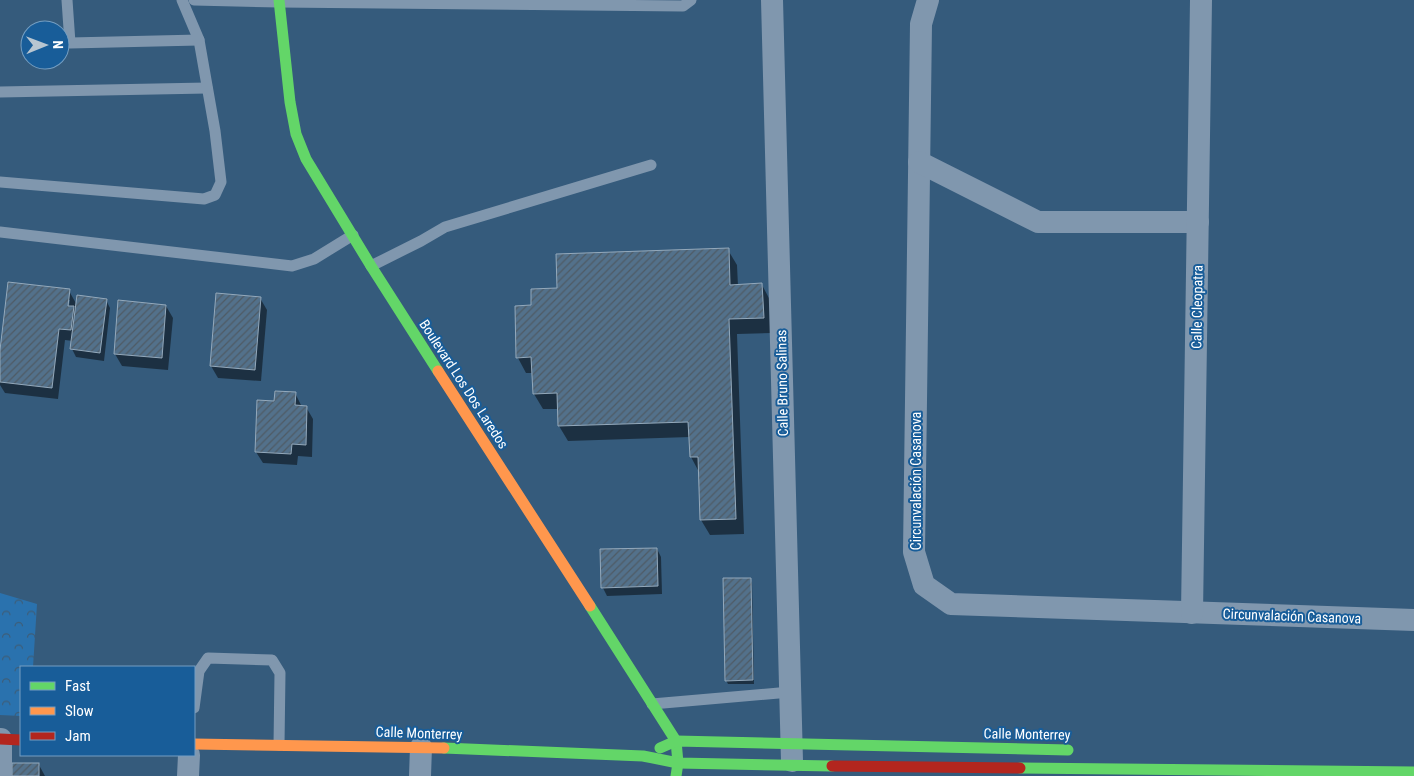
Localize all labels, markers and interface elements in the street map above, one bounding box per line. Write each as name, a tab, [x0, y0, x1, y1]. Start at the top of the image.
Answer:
north arrow	[20, 20, 70, 70]
text: N	[50, 40, 66, 49]
street label: Calle Cleopatra	[1188, 265, 1206, 349]
street label: Boulevard Los Dos Laredos	[416, 317, 512, 451]
street label: Calle Bruno Salinas	[773, 329, 791, 437]
street label: Circunvalación Casanova	[908, 412, 924, 550]
street label: Circunvalación Casanova	[1222, 606, 1362, 626]
legend	[20, 666, 195, 756]
text: Fast	[65, 677, 90, 695]
text: Slow	[65, 702, 94, 720]
street label: Calle Monterrey	[375, 723, 463, 743]
street label: Calle Monterrey	[984, 725, 1071, 743]
text: Jam	[65, 727, 91, 745]

